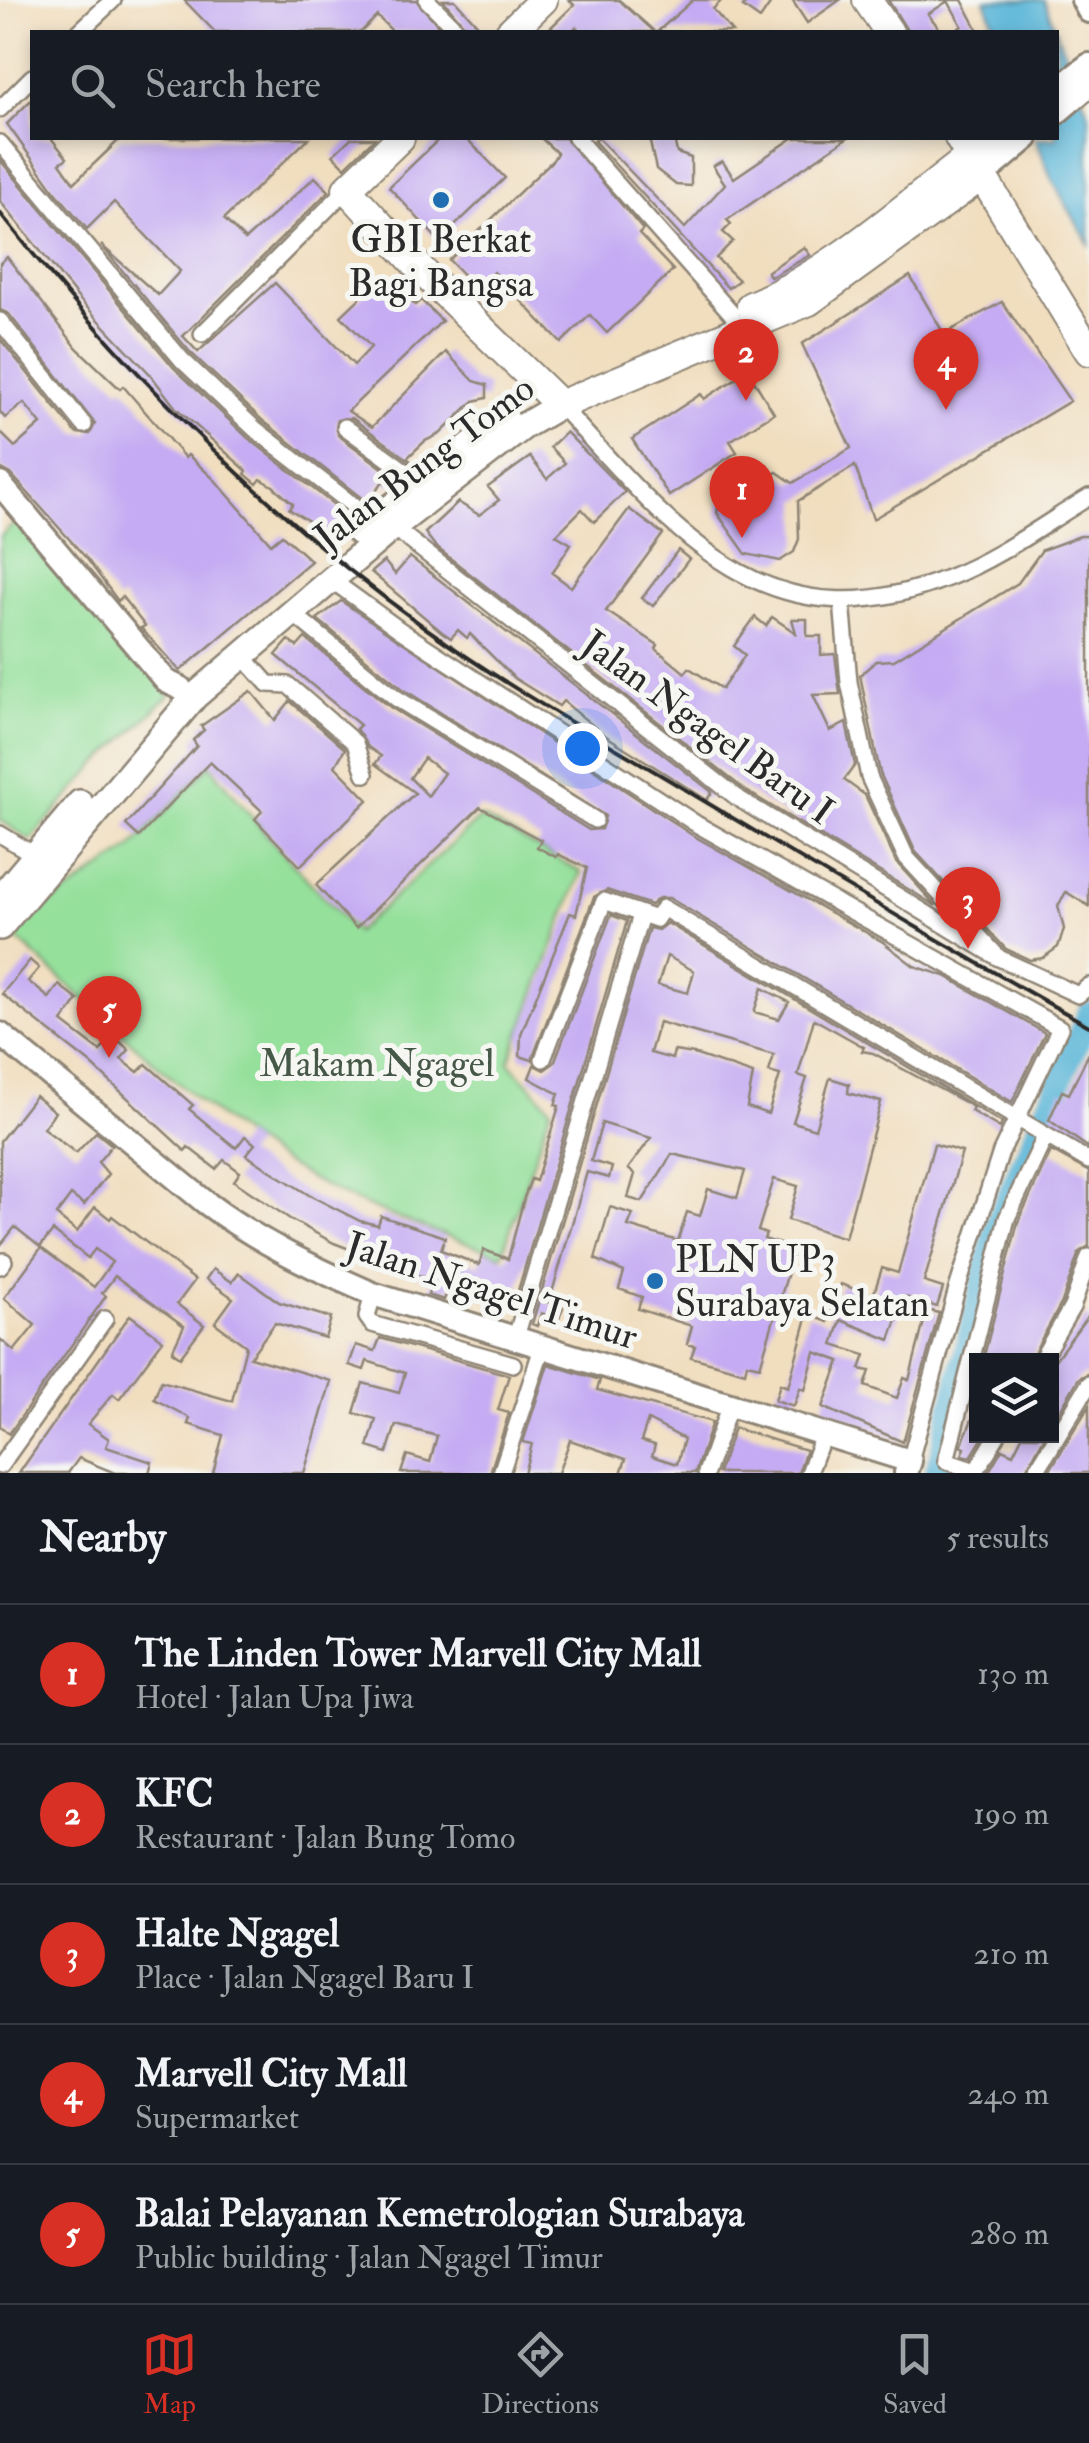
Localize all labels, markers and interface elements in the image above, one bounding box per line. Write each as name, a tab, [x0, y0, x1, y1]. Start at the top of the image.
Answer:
search box	[30, 30, 1059, 140]
icon: search	[65, 58, 120, 113]
text: Search here	[145, 61, 321, 109]
marker: GBI Berkat Bagi Bangsa	[430, 189, 452, 211]
place label: GBI Berkat Bagi Bangsa	[349, 216, 534, 308]
pin: 2	[714, 318, 778, 401]
pin: 4	[914, 328, 978, 410]
street label: Jalan Bung Tomo	[304, 364, 544, 562]
pin: 1	[710, 456, 774, 538]
street label: Jalan Ngagel Baru I	[571, 619, 843, 836]
your location	[557, 723, 608, 774]
pin: 3	[936, 866, 1000, 949]
pin: 5	[76, 976, 142, 1058]
park label: Makam Ngagel	[260, 1040, 495, 1088]
street label: Jalan Ngagel Timur	[339, 1221, 644, 1361]
place label: PLN UP3 Surabaya Selatan	[675, 1236, 929, 1328]
marker: PLN UP3 Surabaya Selatan	[644, 1270, 666, 1292]
map controls	[969, 1353, 1059, 1443]
button: layers	[969, 1353, 1059, 1443]
text: Nearby	[40, 1512, 166, 1564]
text: 5 results	[946, 1518, 1049, 1558]
text: The Linden Tower Marvell City Mall	[135, 1630, 701, 1678]
text: 1	[67, 1654, 78, 1694]
text: 130 m	[977, 1654, 1049, 1694]
text: Hotel · Jalan Upa Jiwa	[135, 1678, 414, 1718]
text: KFC	[135, 1770, 213, 1818]
text: 2	[64, 1794, 81, 1834]
text: 190 m	[973, 1794, 1049, 1834]
text: Restaurant · Jalan Bung Tomo	[135, 1818, 515, 1858]
text: Halte Ngagel	[135, 1910, 339, 1958]
text: 3	[66, 1934, 79, 1974]
text: 210 m	[974, 1934, 1049, 1974]
text: Place · Jalan Ngagel Baru I	[135, 1958, 474, 1998]
text: Marvell City Mall	[135, 2050, 407, 2098]
text: 4	[64, 2074, 81, 2114]
text: 240 m	[968, 2074, 1049, 2114]
text: Supermarket	[135, 2098, 299, 2138]
text: Balai Pelayanan Kemetrologian Surabaya	[135, 2190, 744, 2238]
text: 5	[65, 2214, 80, 2254]
text: 280 m	[970, 2214, 1049, 2254]
text: Public building · Jalan Ngagel Timur	[135, 2238, 603, 2278]
tab: Map	[142, 2327, 197, 2422]
tab: Directions	[481, 2327, 599, 2422]
tab: Saved	[883, 2327, 947, 2422]

